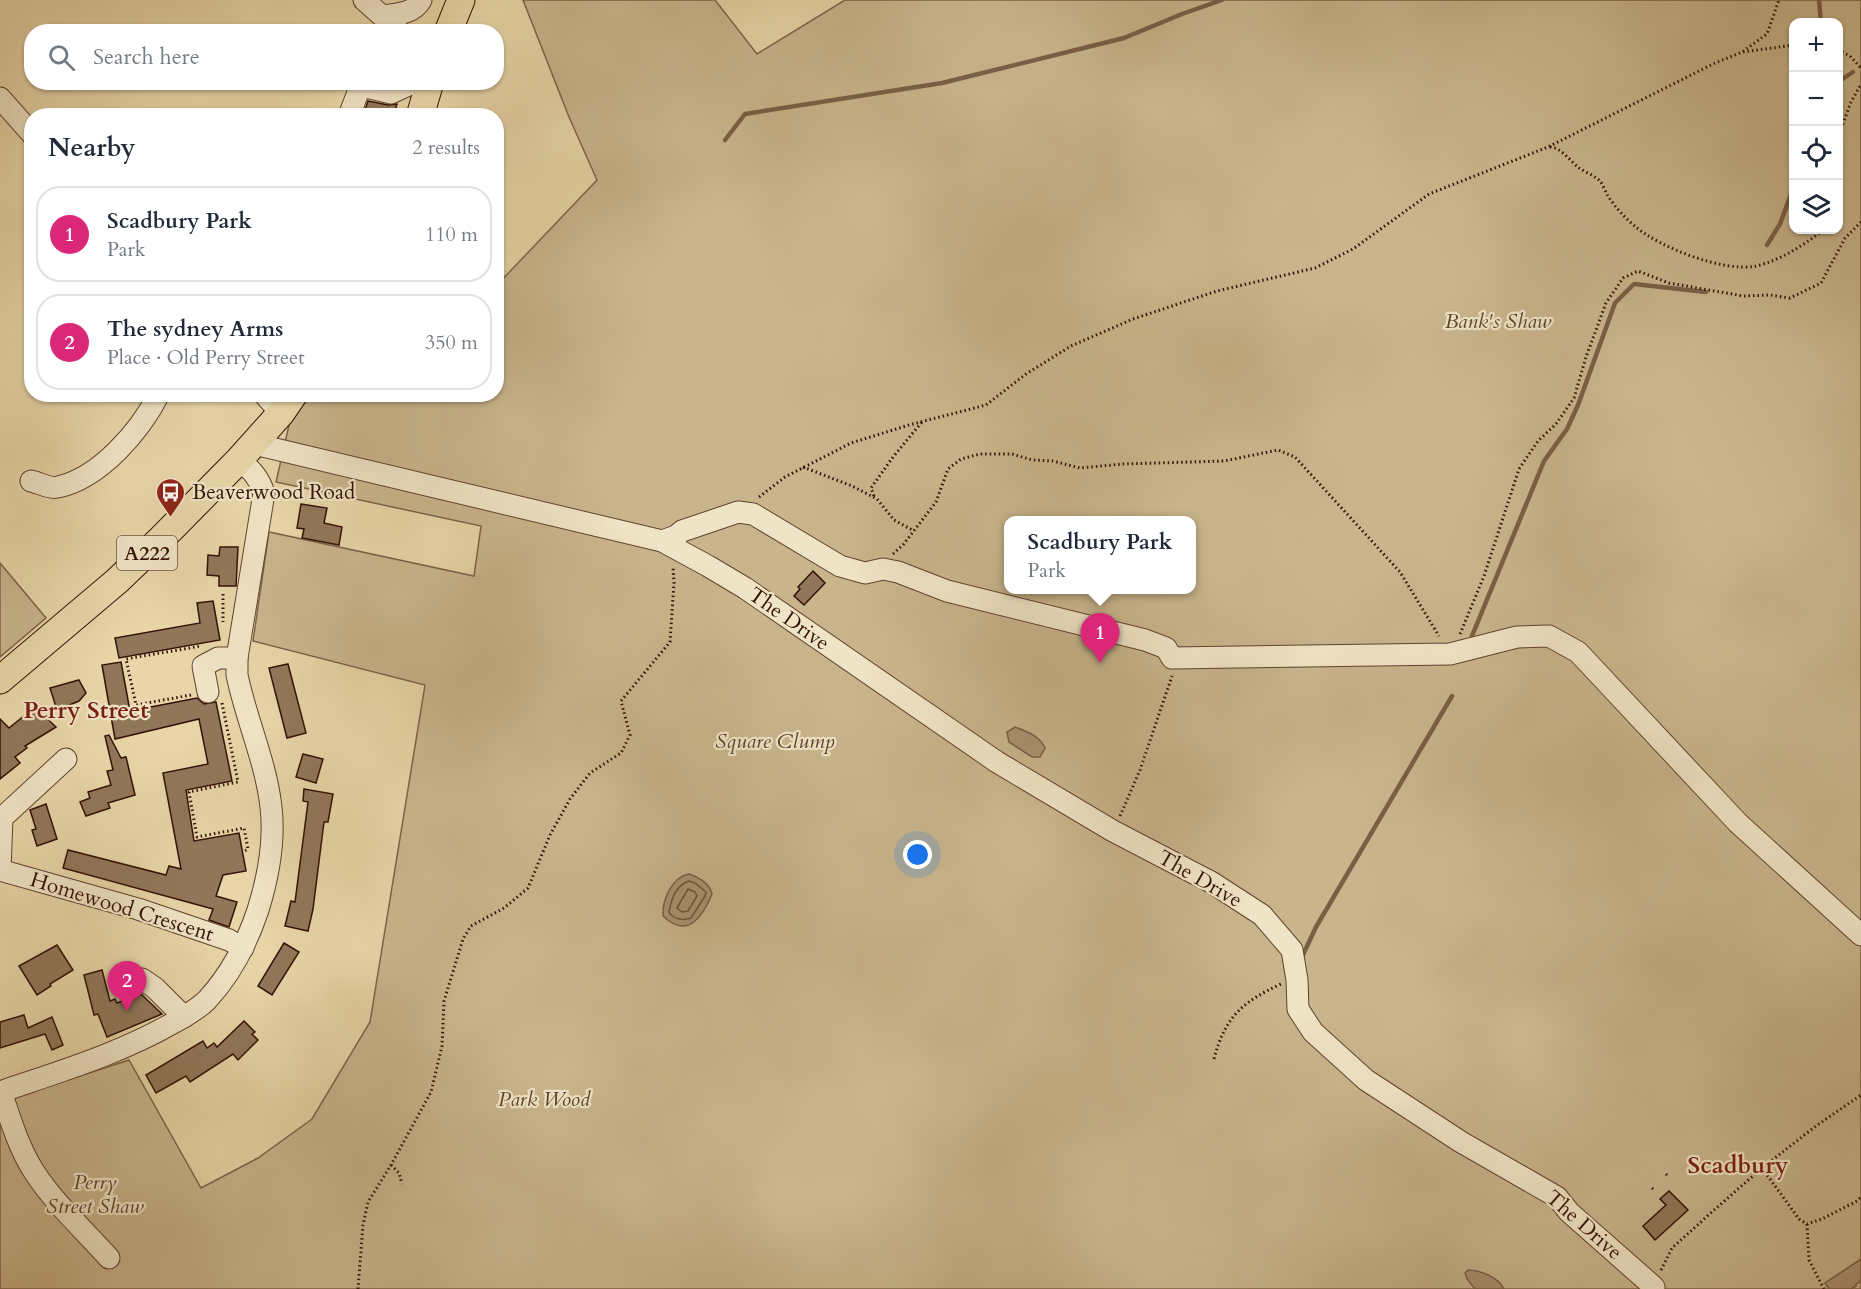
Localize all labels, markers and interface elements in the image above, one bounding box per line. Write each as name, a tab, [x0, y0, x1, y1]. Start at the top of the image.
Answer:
map controls	[1789, 18, 1843, 234]
button: +	[1789, 18, 1843, 72]
search box	[24, 24, 504, 90]
icon: search	[45, 41, 78, 74]
text: Search here	[93, 42, 200, 72]
button: −	[1789, 72, 1843, 126]
button: locate	[1789, 126, 1843, 180]
text: Nearby	[48, 130, 136, 165]
text: 2 results	[412, 134, 480, 161]
button: layers	[1789, 180, 1843, 234]
text: Scadbury Park	[107, 206, 252, 236]
text: 1	[64, 221, 75, 248]
text: 110 m	[425, 221, 478, 248]
text: Park	[107, 236, 145, 263]
park label: Bank's Shaw	[1445, 307, 1552, 336]
text: The sydney Arms	[107, 314, 283, 344]
text: 2	[64, 329, 75, 356]
text: 350 m	[425, 329, 478, 356]
text: Place · Old Perry Street	[107, 344, 305, 371]
bus stop icon: Beaverwood Road	[155, 476, 187, 518]
place label: Beaverwood Road	[192, 478, 355, 507]
popup	[1004, 516, 1196, 594]
text: Scadbury Park	[1028, 527, 1172, 557]
road number: A222	[117, 536, 177, 570]
text: Park	[1028, 557, 1066, 584]
street label: The Drive	[743, 580, 835, 658]
pin: 1	[1080, 614, 1120, 663]
district label: Perry Street	[23, 694, 149, 727]
park label: Square Clump	[715, 727, 835, 756]
your location	[903, 840, 932, 869]
street label: The Drive	[1153, 843, 1247, 915]
street label: Homewood Crescent	[27, 865, 218, 949]
pin: 2	[108, 962, 146, 1011]
park label: Park Wood	[498, 1085, 591, 1114]
district label: Scadbury	[1687, 1149, 1789, 1182]
park label: Perry Street Shaw	[46, 1168, 144, 1221]
street label: The Drive	[1539, 1184, 1629, 1266]

